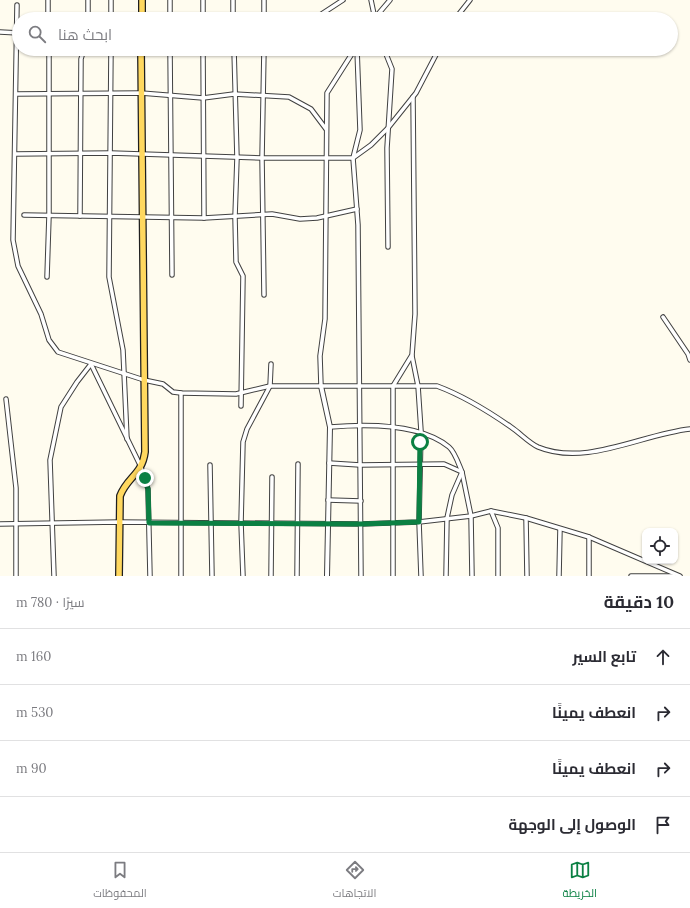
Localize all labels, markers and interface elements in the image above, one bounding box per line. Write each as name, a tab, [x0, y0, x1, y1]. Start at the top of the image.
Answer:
search box	[12, 12, 678, 56]
icon: search	[26, 23, 48, 45]
text: ابحث هنا	[58, 25, 112, 44]
route start	[411, 433, 429, 451]
route end	[136, 469, 154, 487]
map controls	[642, 528, 678, 564]
button: locate	[642, 528, 678, 564]
text: 10 دقيقة	[604, 591, 674, 613]
text: سيرًا · 780 m	[16, 594, 84, 611]
icon: ahead	[652, 646, 674, 668]
text: تابع السير	[572, 647, 636, 666]
text: 160 m	[16, 648, 51, 665]
icon: right	[652, 702, 674, 724]
text: انعطف يمينًا	[552, 703, 636, 722]
text: 530 m	[16, 704, 53, 721]
icon: right	[652, 758, 674, 780]
text: انعطف يمينًا	[552, 759, 636, 778]
text: 90 m	[16, 760, 47, 777]
icon: arrive	[652, 814, 674, 836]
text: الوصول إلى الوجهة	[509, 815, 636, 834]
tab: المحفوظات	[93, 859, 147, 903]
tab: الاتجاهات	[333, 859, 376, 903]
tab: الخريطة	[563, 859, 597, 903]

